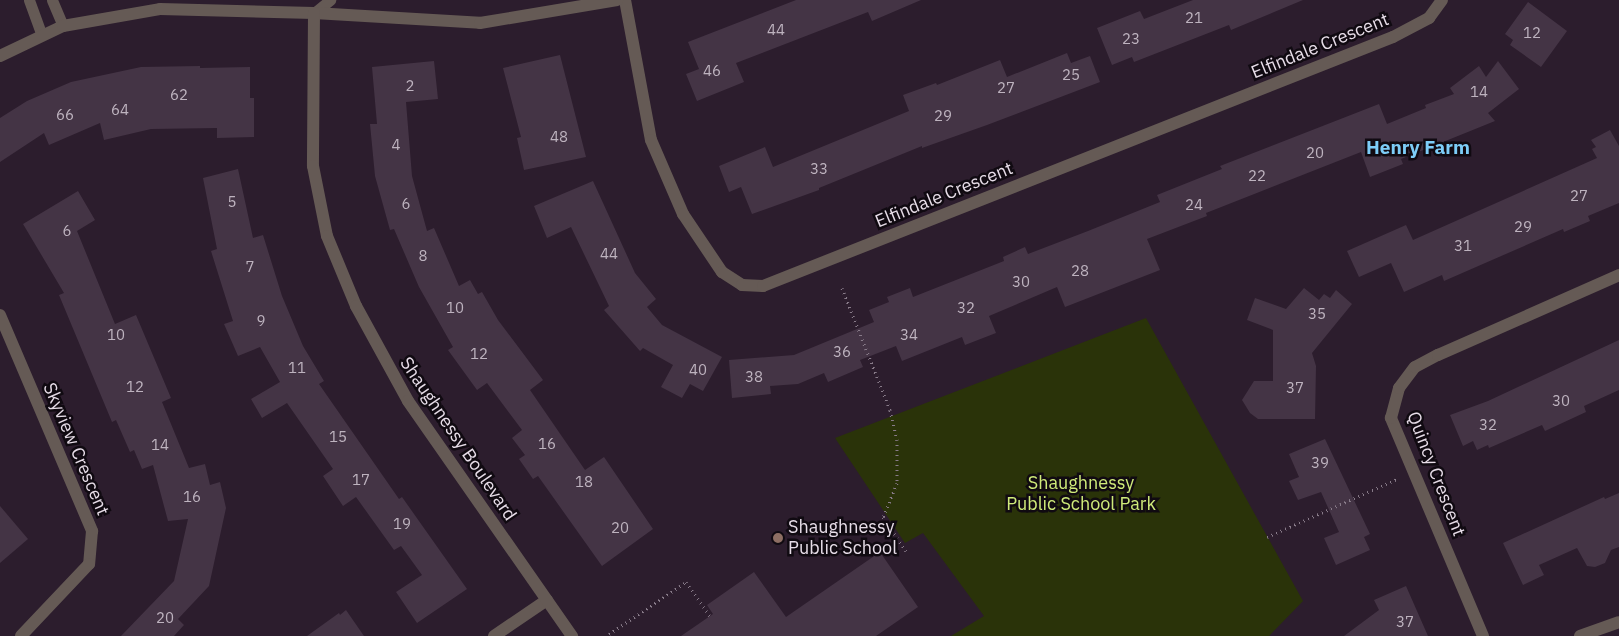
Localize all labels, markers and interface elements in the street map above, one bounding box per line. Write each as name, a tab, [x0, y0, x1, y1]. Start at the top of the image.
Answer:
house number: 21	[1185, 9, 1203, 27]
street label: Elfindale Crescent	[1248, 9, 1392, 83]
house number: 44	[767, 21, 785, 39]
house number: 12	[1523, 24, 1541, 42]
house number: 23	[1122, 30, 1140, 48]
house number: 46	[703, 62, 721, 80]
house number: 25	[1062, 66, 1080, 84]
house number: 2	[406, 77, 414, 95]
house number: 27	[997, 79, 1015, 97]
house number: 14	[1470, 83, 1488, 101]
house number: 62	[170, 86, 188, 104]
house number: 64	[111, 101, 129, 119]
house number: 66	[56, 106, 74, 124]
house number: 29	[934, 107, 952, 125]
house number: 48	[550, 128, 568, 146]
house number: 4	[392, 136, 400, 154]
district label: Henry Farm	[1366, 137, 1470, 159]
house number: 20	[1306, 144, 1324, 162]
street label: Elfindale Crescent	[872, 158, 1016, 232]
house number: 33	[810, 160, 828, 178]
house number: 22	[1248, 167, 1266, 185]
house number: 27	[1570, 187, 1588, 205]
house number: 5	[228, 193, 236, 211]
house number: 6	[402, 195, 410, 213]
house number: 24	[1185, 196, 1203, 214]
house number: 29	[1514, 218, 1532, 236]
house number: 6	[63, 222, 71, 240]
house number: 31	[1454, 237, 1472, 255]
house number: 44	[600, 245, 618, 263]
house number: 8	[419, 247, 427, 265]
house number: 7	[246, 258, 254, 276]
house number: 28	[1071, 262, 1089, 280]
house number: 30	[1012, 273, 1030, 291]
house number: 10	[446, 299, 464, 317]
house number: 32	[957, 299, 975, 317]
house number: 35	[1308, 305, 1326, 323]
house number: 9	[257, 312, 265, 330]
house number: 10	[107, 326, 125, 344]
house number: 34	[900, 326, 918, 344]
house number: 36	[833, 343, 851, 361]
house number: 12	[470, 345, 488, 363]
street label: Shaughnessy Boulevard	[395, 353, 521, 525]
house number: 11	[288, 359, 306, 377]
house number: 40	[689, 361, 707, 379]
house number: 38	[745, 368, 763, 386]
house number: 12	[126, 378, 144, 396]
street label: Skyview Crescent	[38, 379, 114, 519]
house number: 37	[1286, 379, 1304, 397]
house number: 30	[1552, 392, 1570, 410]
street label: Quincy Crescent	[1402, 409, 1470, 539]
house number: 32	[1479, 416, 1497, 434]
house number: 15	[329, 428, 347, 446]
house number: 16	[538, 435, 556, 453]
house number: 14	[151, 436, 169, 454]
house number: 39	[1311, 454, 1329, 472]
house number: 17	[352, 471, 370, 489]
house number: 18	[575, 473, 593, 491]
park label: Shaughnessy Public School Park	[1006, 473, 1156, 516]
house number: 16	[183, 488, 201, 506]
house number: 19	[393, 515, 411, 533]
place label: Shaughnessy Public School	[788, 517, 897, 560]
house number: 20	[611, 519, 629, 537]
marker: Shaughnessy Public School	[772, 532, 784, 544]
house number: 20	[156, 609, 174, 627]
house number: 37	[1396, 613, 1414, 631]

